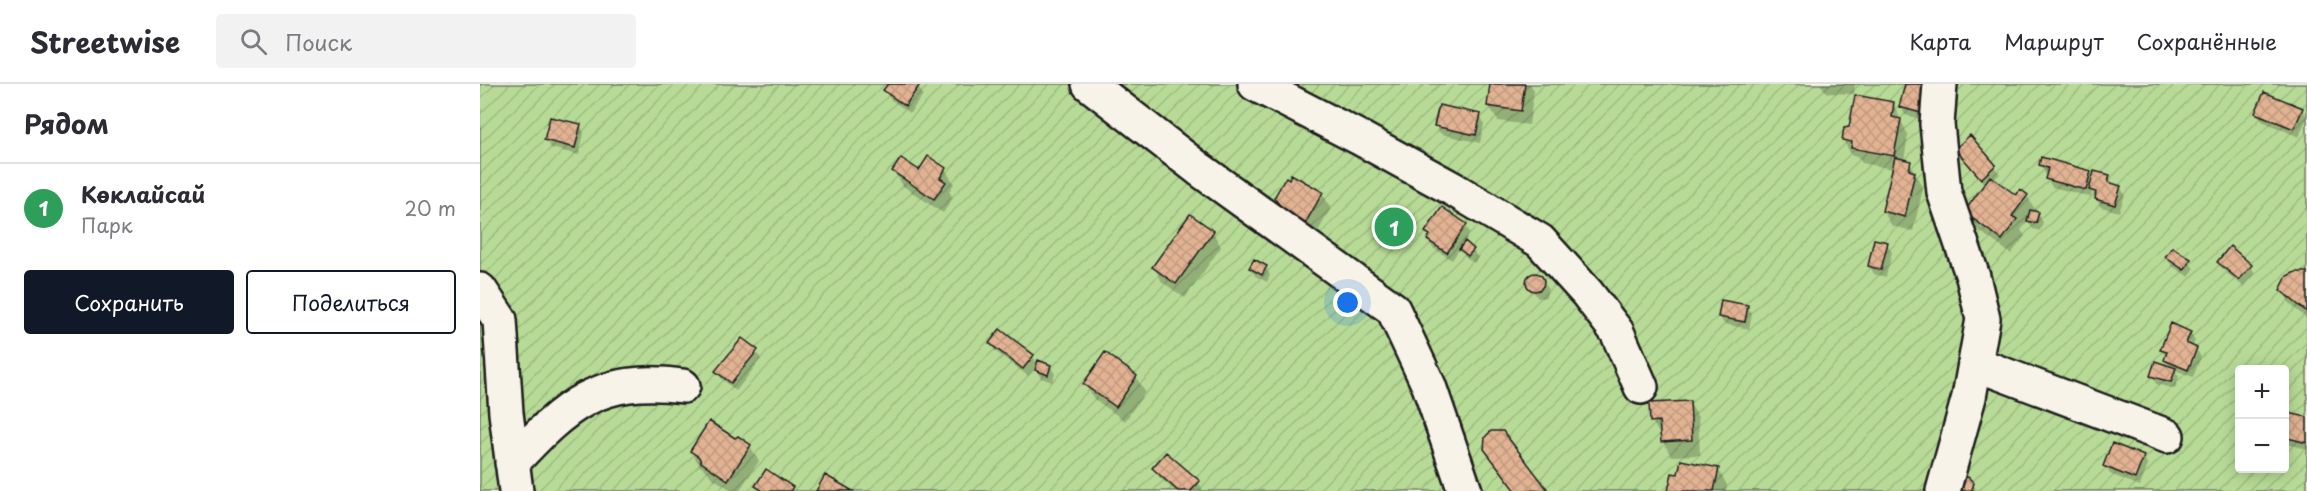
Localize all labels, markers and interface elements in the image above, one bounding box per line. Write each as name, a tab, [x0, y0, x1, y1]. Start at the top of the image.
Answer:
search box	[216, 14, 636, 68]
text: Streetwise	[30, 20, 180, 63]
icon: search	[237, 25, 270, 58]
text: Поиск	[285, 25, 352, 58]
text: Карта	[1910, 25, 1971, 57]
text: Маршрут	[2004, 25, 2104, 57]
text: Сохранённые	[2137, 25, 2277, 57]
text: Рядом	[24, 104, 109, 143]
text: Көклайсай	[81, 177, 205, 210]
text: 1	[39, 193, 48, 223]
text: 20 m	[404, 193, 456, 223]
pin: 1	[1374, 204, 1414, 250]
text: Парк	[81, 210, 133, 240]
button: Сохранить	[24, 270, 234, 334]
button: Поделиться	[246, 270, 456, 334]
your location	[1333, 288, 1362, 317]
map controls	[2235, 365, 2289, 473]
button: +	[2235, 365, 2289, 419]
button: −	[2235, 419, 2289, 473]

